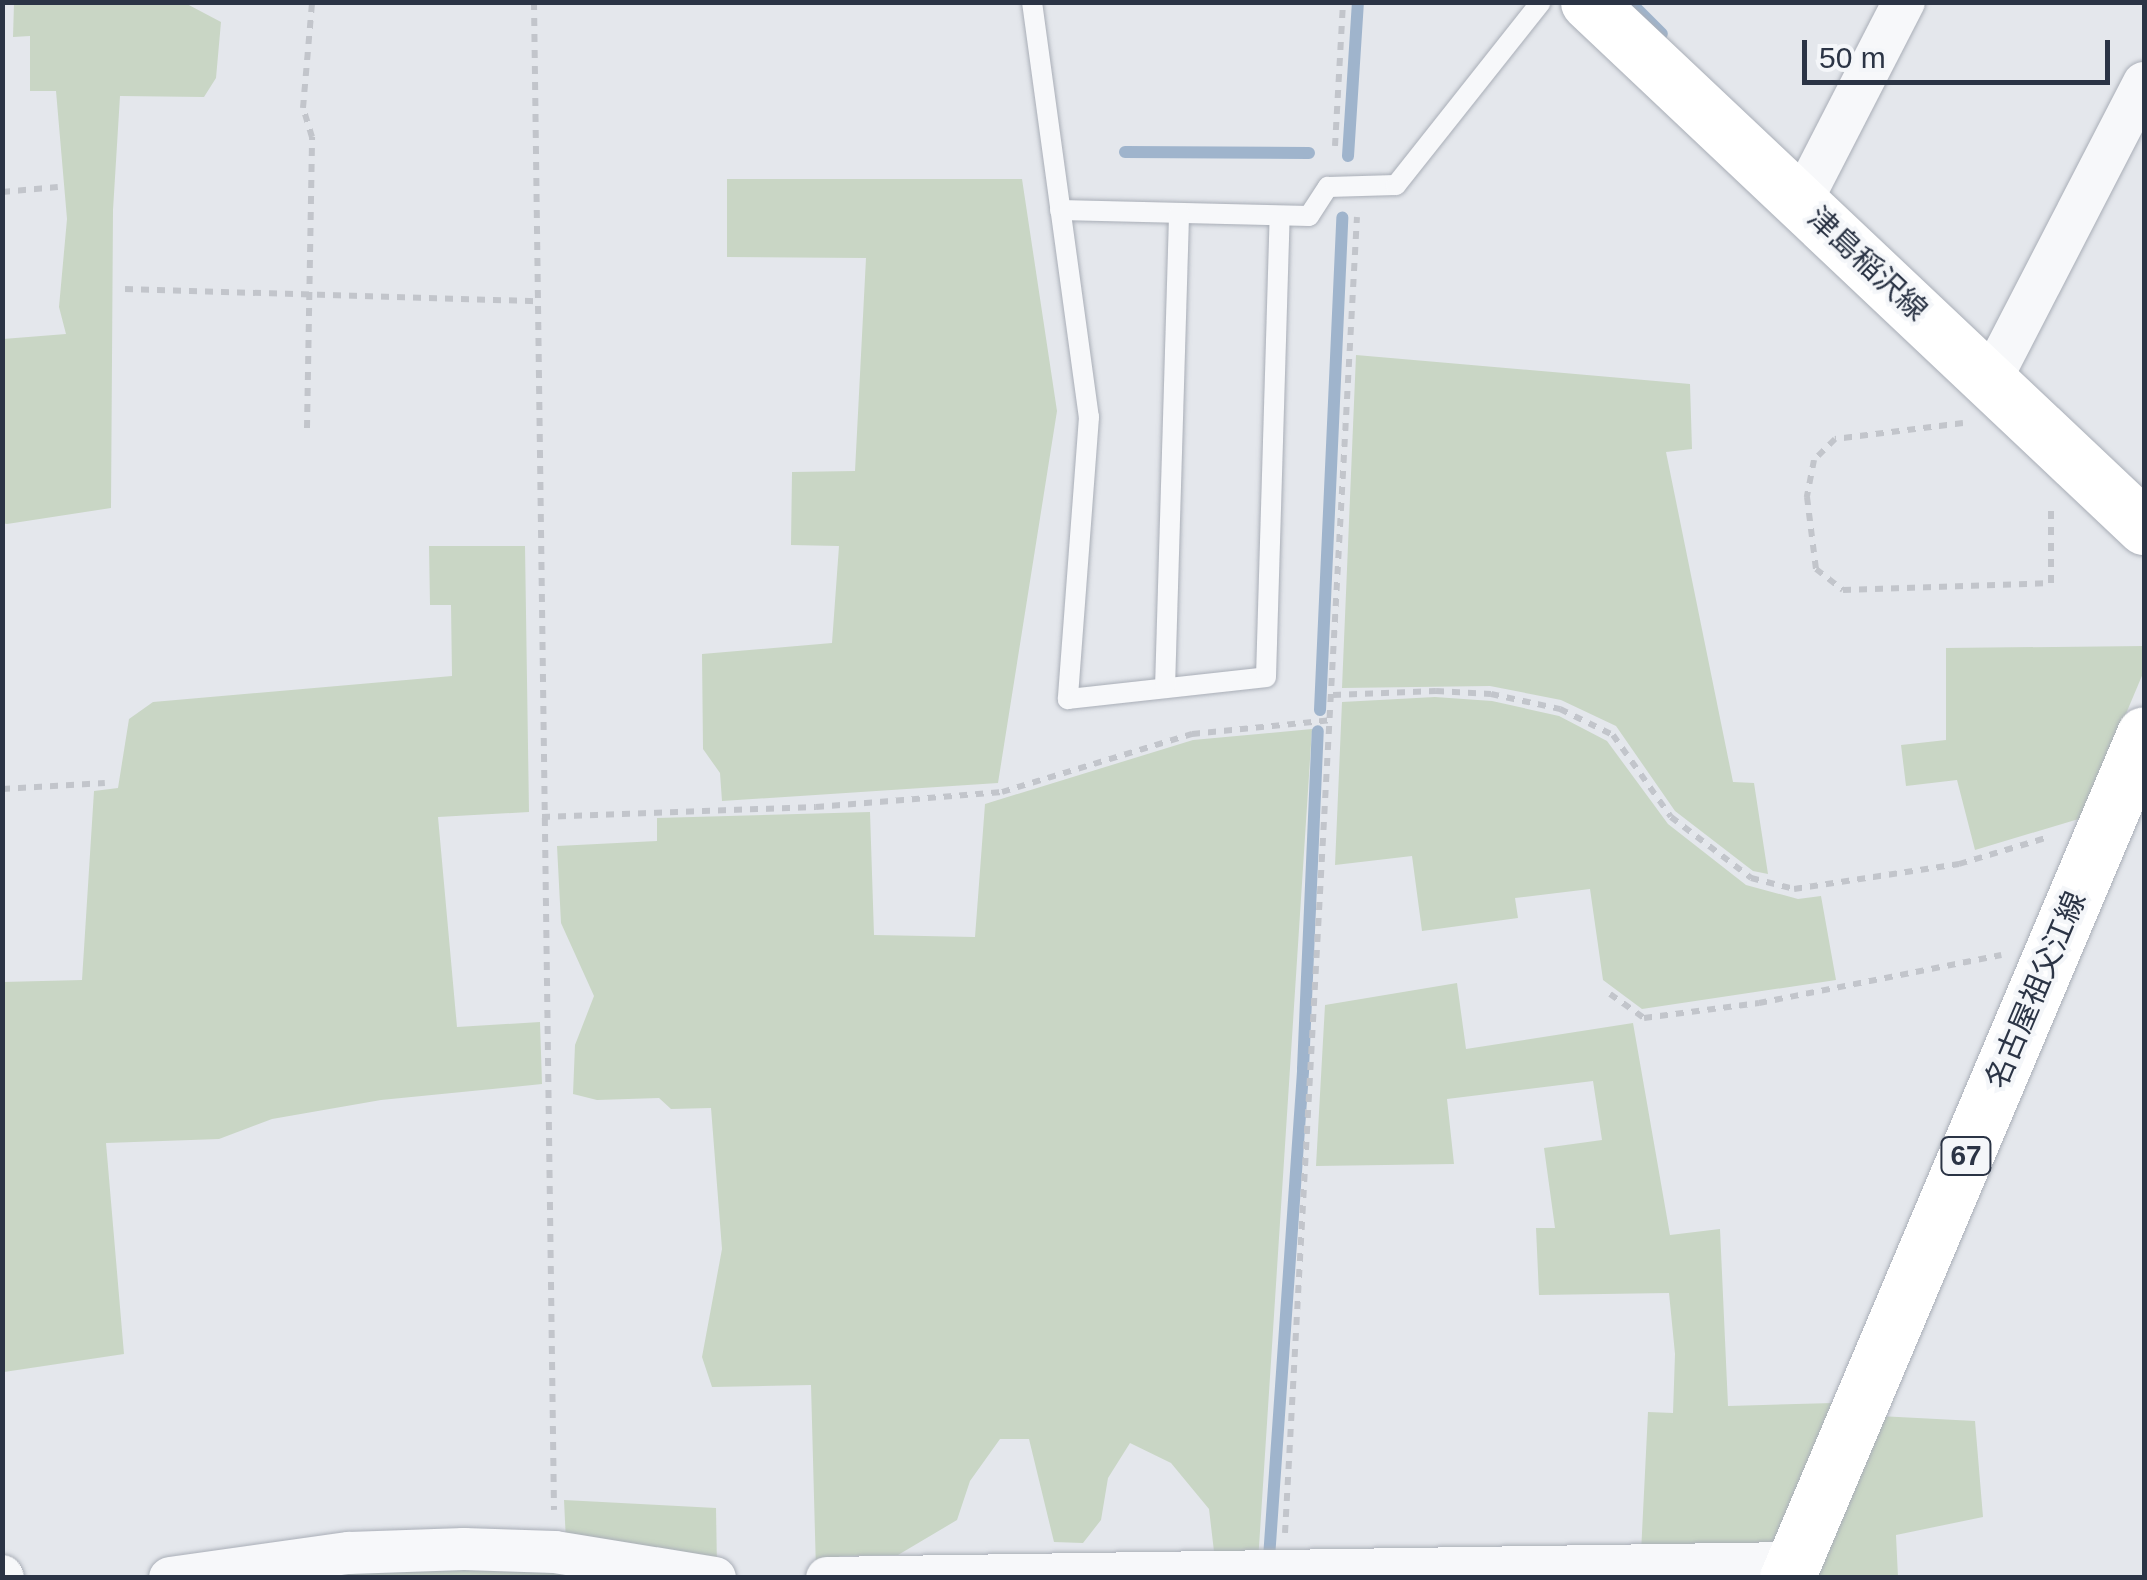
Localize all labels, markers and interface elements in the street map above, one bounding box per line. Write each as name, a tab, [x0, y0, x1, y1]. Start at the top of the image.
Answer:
scale bar	[1807, 20, 2114, 82]
text: 50 m	[1819, 41, 1886, 74]
street label: 津島稲沢線	[1800, 200, 1934, 328]
street label: 名古屋祖父江線	[1978, 886, 2094, 1094]
road number: 67	[1938, 1133, 1994, 1179]

